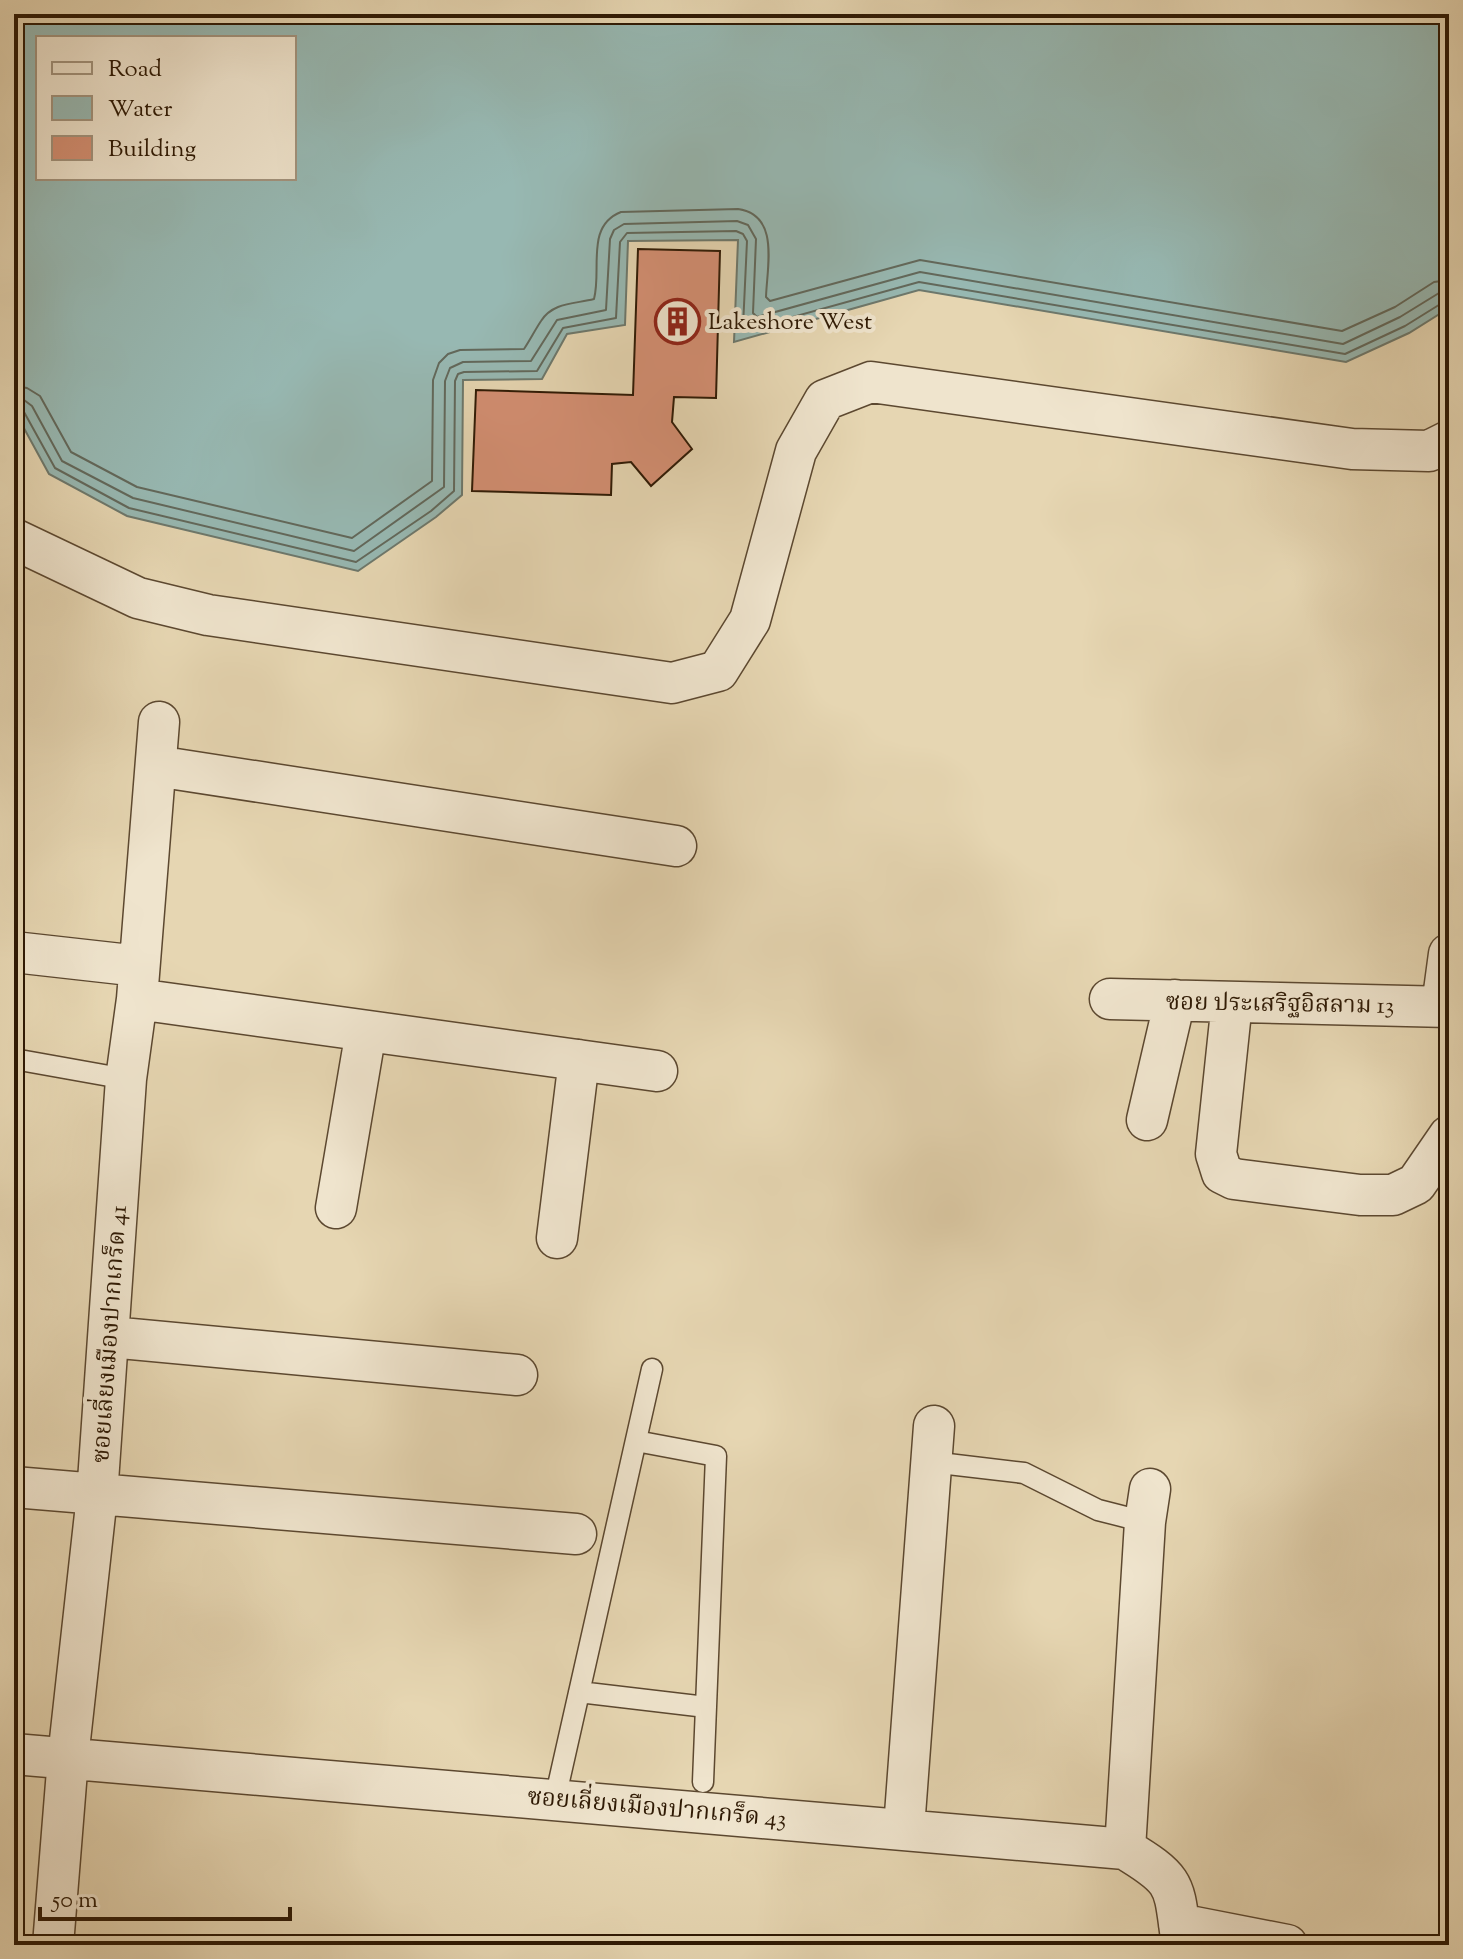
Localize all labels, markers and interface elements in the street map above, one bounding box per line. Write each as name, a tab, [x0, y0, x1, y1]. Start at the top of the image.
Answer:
legend	[36, 36, 296, 180]
text: Road	[108, 53, 162, 87]
text: Water	[108, 93, 172, 127]
text: Building	[108, 133, 197, 167]
building icon: Lakeshore West	[653, 297, 701, 345]
place label: Lakeshore West	[708, 306, 872, 340]
street label: ซอย ประเสริฐอิสลาม 13	[1165, 986, 1395, 1024]
street label: ซอยเลี่ยงเมืองปากเกร็ด 41	[82, 1204, 137, 1464]
street label: ซอยเลี่ยงเมืองปากเกร็ด 43	[526, 1778, 788, 1837]
scale bar	[40, 1871, 290, 1921]
text: 50 m	[50, 1884, 98, 1918]

